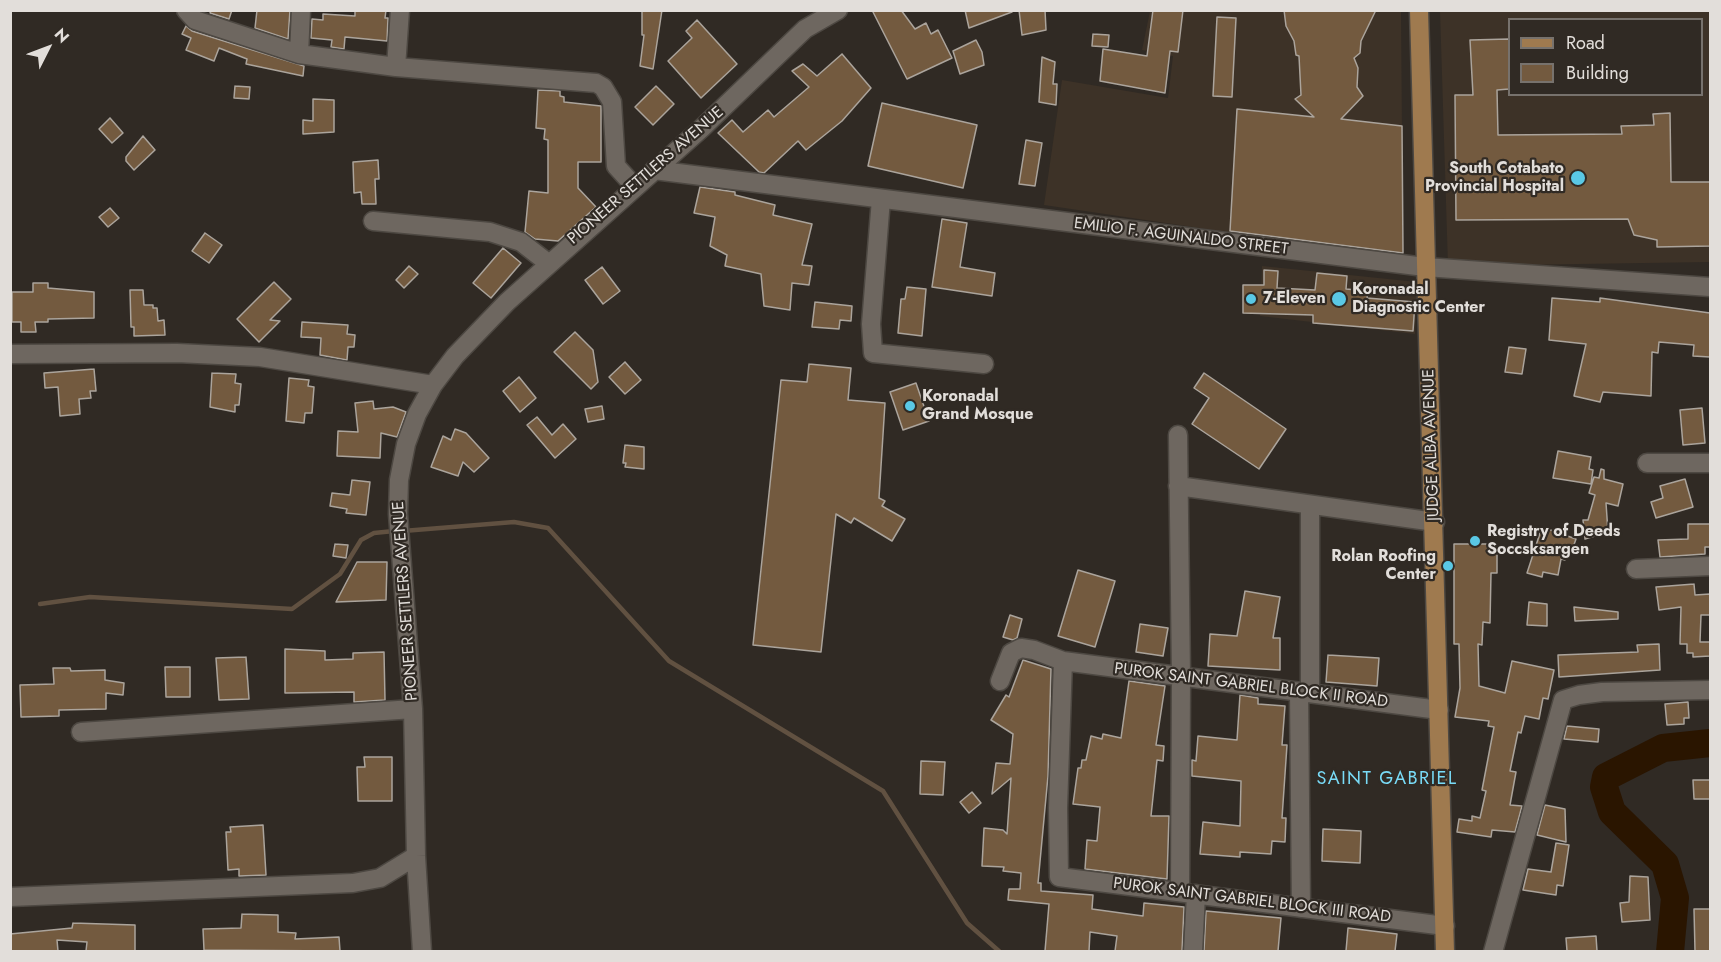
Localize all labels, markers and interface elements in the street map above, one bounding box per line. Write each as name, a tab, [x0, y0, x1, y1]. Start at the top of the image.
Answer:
north arrow	[18, 18, 78, 78]
legend	[1508, 18, 1703, 96]
text: N	[49, 23, 75, 48]
text: Road	[1566, 30, 1605, 56]
text: Building	[1566, 60, 1629, 86]
street label: PIONEER SETTLERS AVENUE	[564, 103, 728, 249]
place label: South Cotabato Provincial Hospital	[1425, 159, 1564, 197]
marker: South Cotabato Provincial Hospital	[1569, 169, 1587, 187]
street label: EMILIO F. AGUINALDO STREET	[1073, 214, 1289, 260]
place label: Koronadal Diagnostic Center	[1352, 280, 1485, 318]
place label: 7-Eleven	[1263, 289, 1326, 309]
marker: Koronadal Diagnostic Center	[1330, 290, 1348, 308]
marker: 7-Eleven	[1244, 292, 1258, 306]
street label: JUDGE ALBA AVENUE	[1420, 369, 1444, 521]
place label: Koronadal Grand Mosque	[922, 387, 1033, 425]
marker: Koronadal Grand Mosque	[903, 399, 917, 413]
street label: PIONEER SETTLERS AVENUE	[389, 501, 423, 701]
place label: Registry of Deeds Soccsksargen	[1487, 522, 1620, 560]
marker: Registry of Deeds Soccsksargen	[1468, 534, 1482, 548]
place label: Rolan Roofing Center	[1331, 547, 1436, 585]
marker: Rolan Roofing Center	[1441, 559, 1455, 573]
street label: PUROK SAINT GABRIEL BLOCK II ROAD	[1113, 660, 1389, 712]
district label: SAINT GABRIEL	[1316, 769, 1458, 791]
street label: PUROK SAINT GABRIEL BLOCK III ROAD	[1112, 874, 1392, 928]

